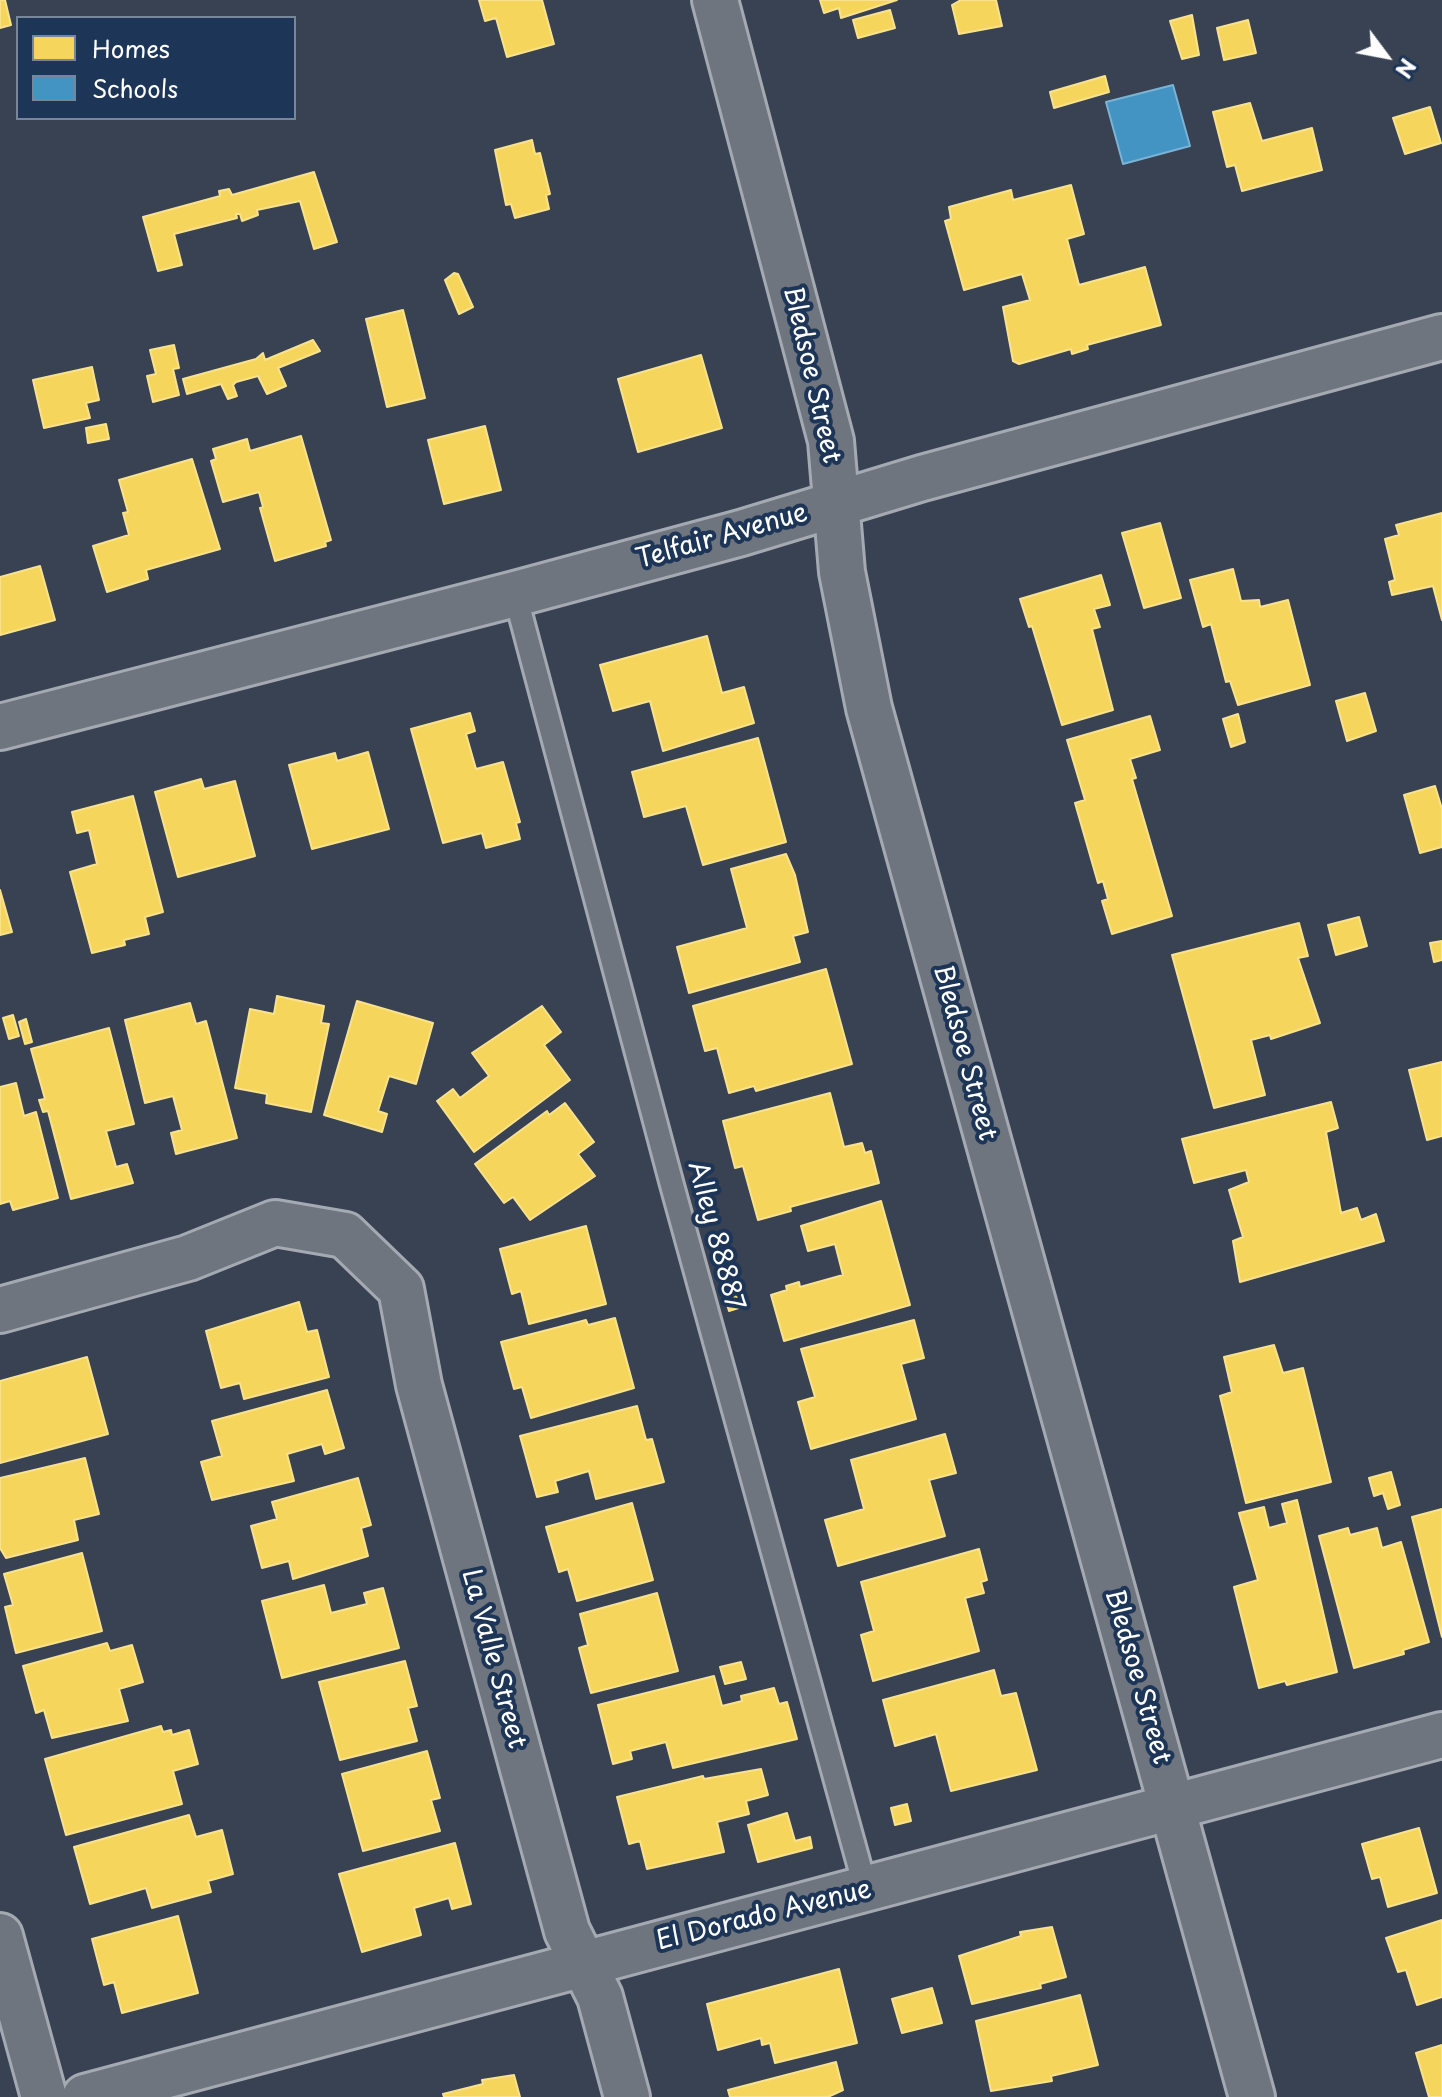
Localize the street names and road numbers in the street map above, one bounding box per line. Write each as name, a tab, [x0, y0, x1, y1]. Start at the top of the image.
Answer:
street label: Bledsoe Street	[776, 284, 846, 466]
street label: Telfair Avenue	[633, 498, 811, 576]
street label: Bledsoe Street	[926, 962, 1002, 1144]
street label: Alley 88887	[680, 1158, 750, 1314]
street label: La Valle Street	[454, 1566, 532, 1752]
street label: Bledsoe Street	[1097, 1586, 1177, 1768]
street label: El Dorado Avenue	[653, 1874, 875, 1958]

